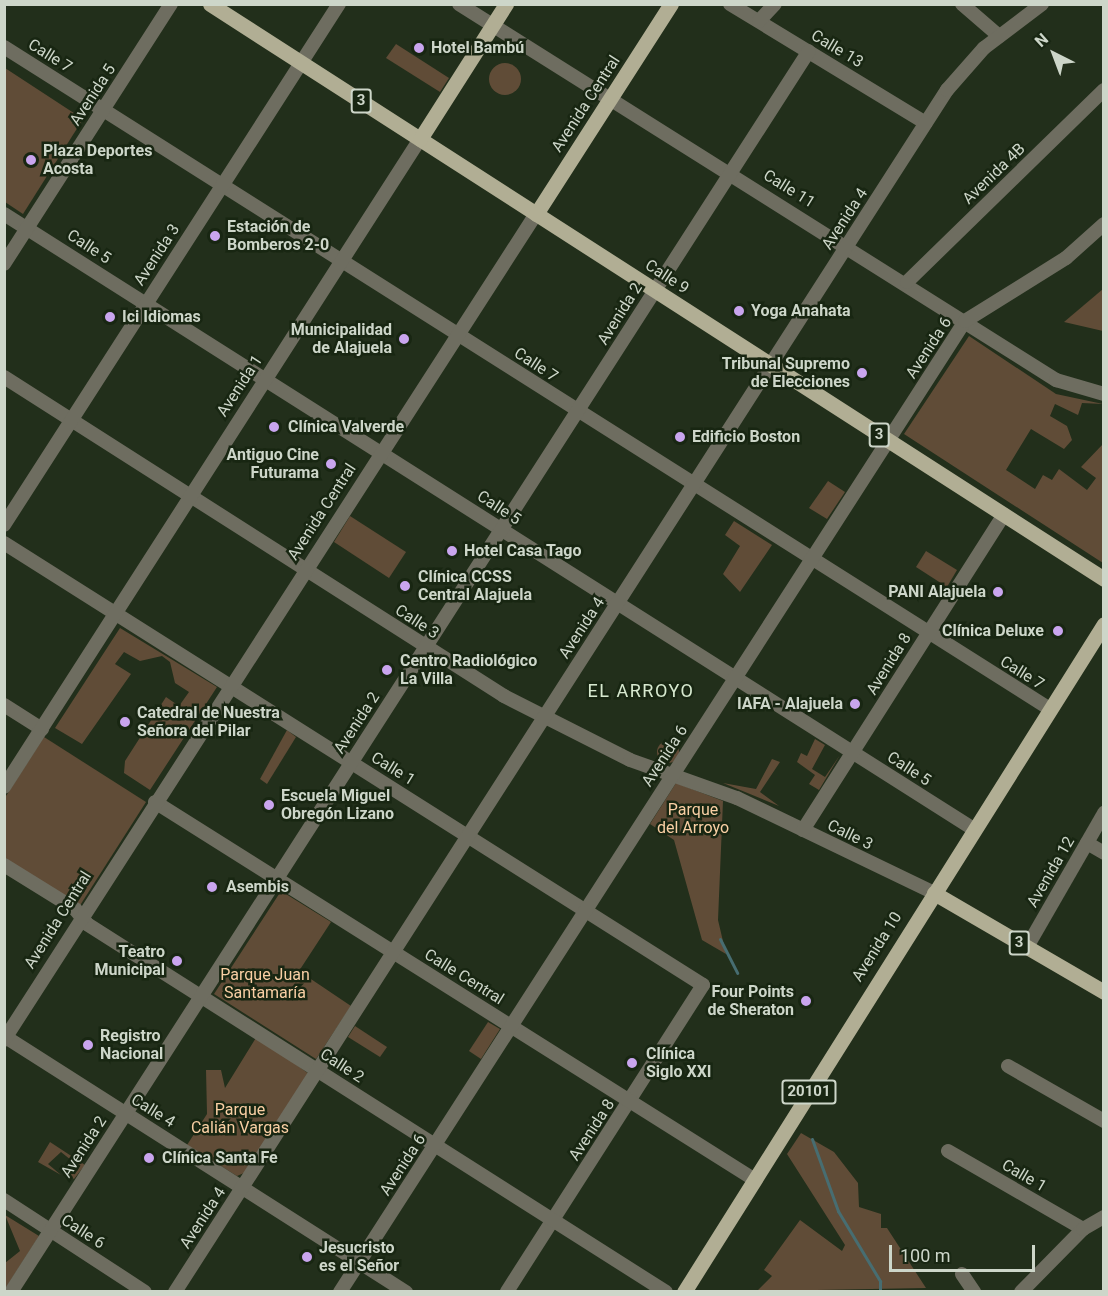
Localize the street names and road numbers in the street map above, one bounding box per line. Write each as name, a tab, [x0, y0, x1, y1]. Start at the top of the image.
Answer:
street label: Calle 13	[807, 26, 867, 72]
street label: Calle 7	[24, 35, 76, 77]
street label: Avenida Central	[548, 52, 624, 156]
street label: Avenida 5	[66, 61, 120, 129]
road number: 3	[350, 89, 372, 113]
street label: Avenida 4B	[959, 139, 1029, 209]
street label: Calle 11	[760, 166, 818, 212]
street label: Avenida 4	[818, 185, 872, 253]
street label: Avenida 3	[130, 221, 184, 289]
street label: Calle 5	[63, 226, 115, 268]
street label: Calle 9	[641, 256, 693, 298]
street label: Avenida 2	[593, 279, 647, 349]
street label: Avenida 6	[902, 314, 956, 382]
street label: Calle 7	[510, 344, 562, 386]
street label: Avenida 1	[213, 352, 267, 420]
road number: 3	[868, 423, 890, 447]
street label: Avenida Central	[284, 460, 360, 564]
street label: Calle 5	[473, 487, 525, 529]
street label: Avenida 4	[555, 594, 609, 662]
street label: Calle 3	[391, 601, 443, 643]
street label: Avenida 8	[862, 629, 916, 699]
street label: Calle 7	[996, 652, 1048, 694]
street label: Avenida 2	[330, 689, 384, 757]
street label: Avenida 6	[638, 722, 692, 790]
street label: Calle 1	[367, 748, 419, 790]
street label: Calle 5	[883, 748, 935, 790]
street label: Calle 3	[824, 816, 876, 854]
street label: Avenida 12	[1023, 833, 1079, 911]
street label: Avenida Central	[20, 868, 96, 972]
street label: Avenida 10	[848, 909, 906, 985]
road number: 3	[1008, 931, 1030, 955]
street label: Calle Central	[421, 945, 507, 1009]
street label: Calle 2	[316, 1045, 368, 1087]
road number: 20101	[780, 1080, 838, 1104]
street label: Calle 4	[127, 1090, 179, 1132]
street label: Avenida 8	[565, 1096, 619, 1164]
street label: Avenida 2	[57, 1113, 111, 1181]
street label: Avenida 6	[376, 1131, 430, 1199]
street label: Calle 1	[998, 1156, 1050, 1196]
street label: Avenida 4	[176, 1184, 230, 1252]
street label: Calle 6	[57, 1211, 109, 1253]

